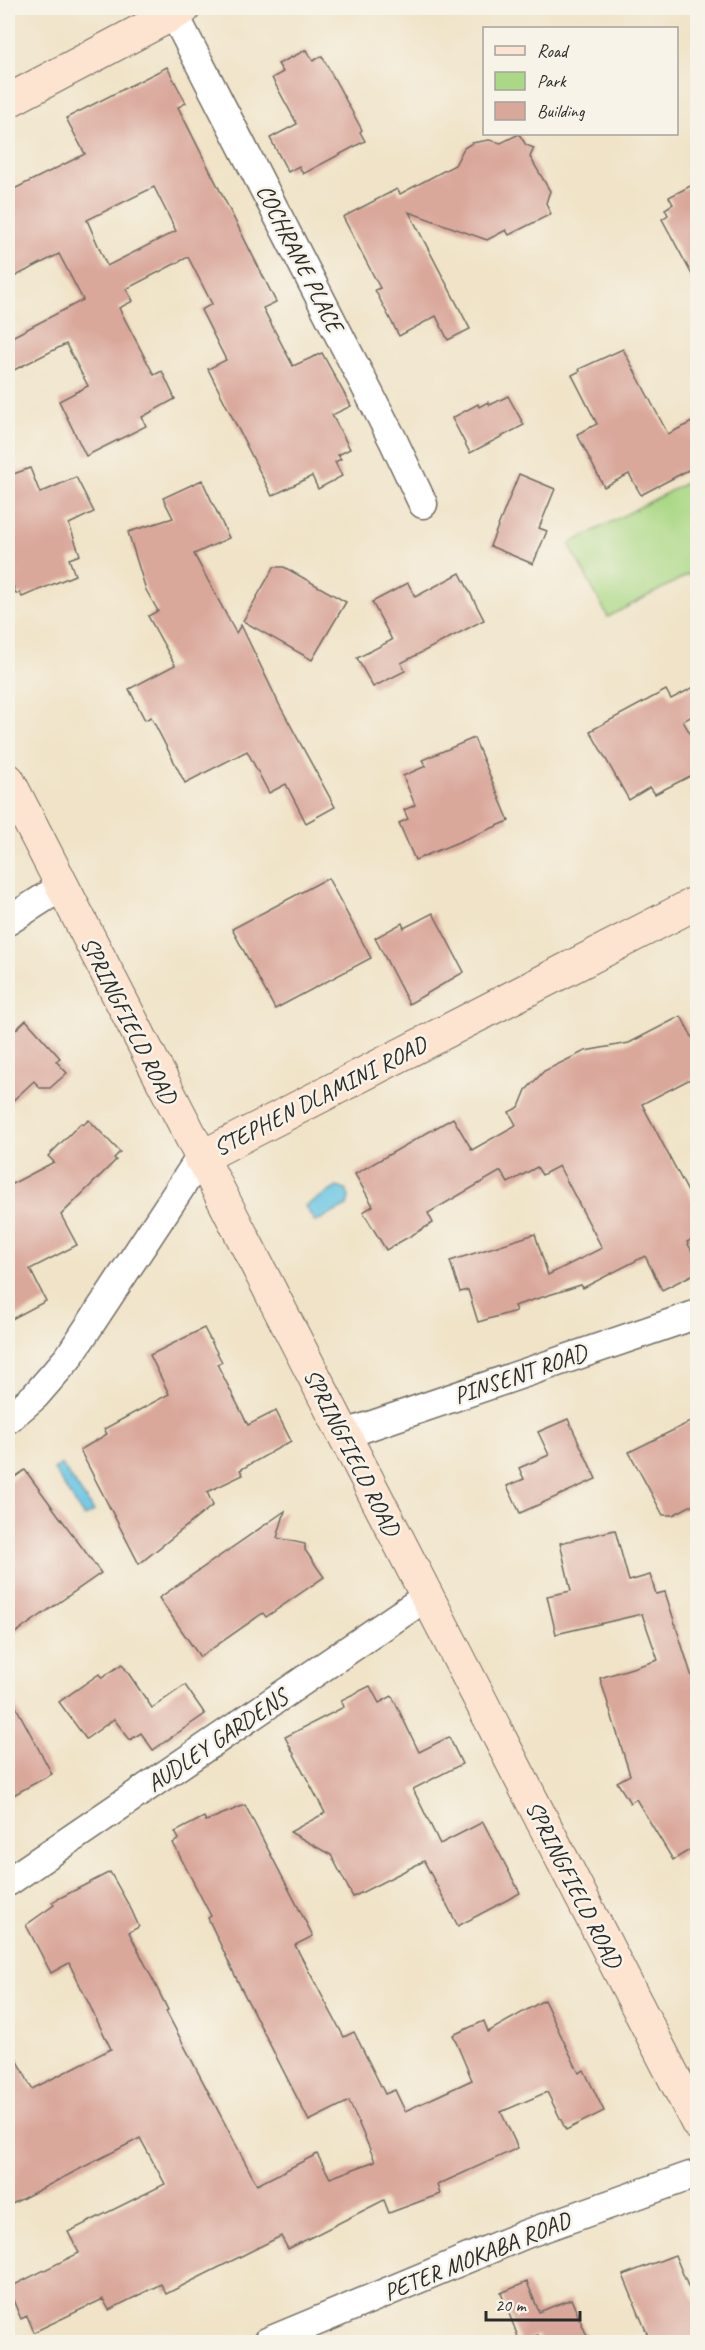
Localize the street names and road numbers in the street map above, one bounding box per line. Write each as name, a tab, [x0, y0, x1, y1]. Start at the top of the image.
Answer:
street label: COCHRANE PLACE	[250, 179, 351, 340]
street label: SPRINGFIELD ROAD	[74, 932, 185, 1110]
street label: STEPHEN DLAMINI ROAD	[208, 1028, 433, 1163]
street label: PINSENT ROAD	[450, 1337, 592, 1411]
street label: SPRINGFIELD ROAD	[297, 1364, 408, 1542]
street label: AUDLEY GARDENS	[141, 1680, 296, 1798]
street label: SPRINGFIELD ROAD	[519, 1796, 630, 1974]
street label: PETER MOKABA ROAD	[379, 2204, 577, 2307]

